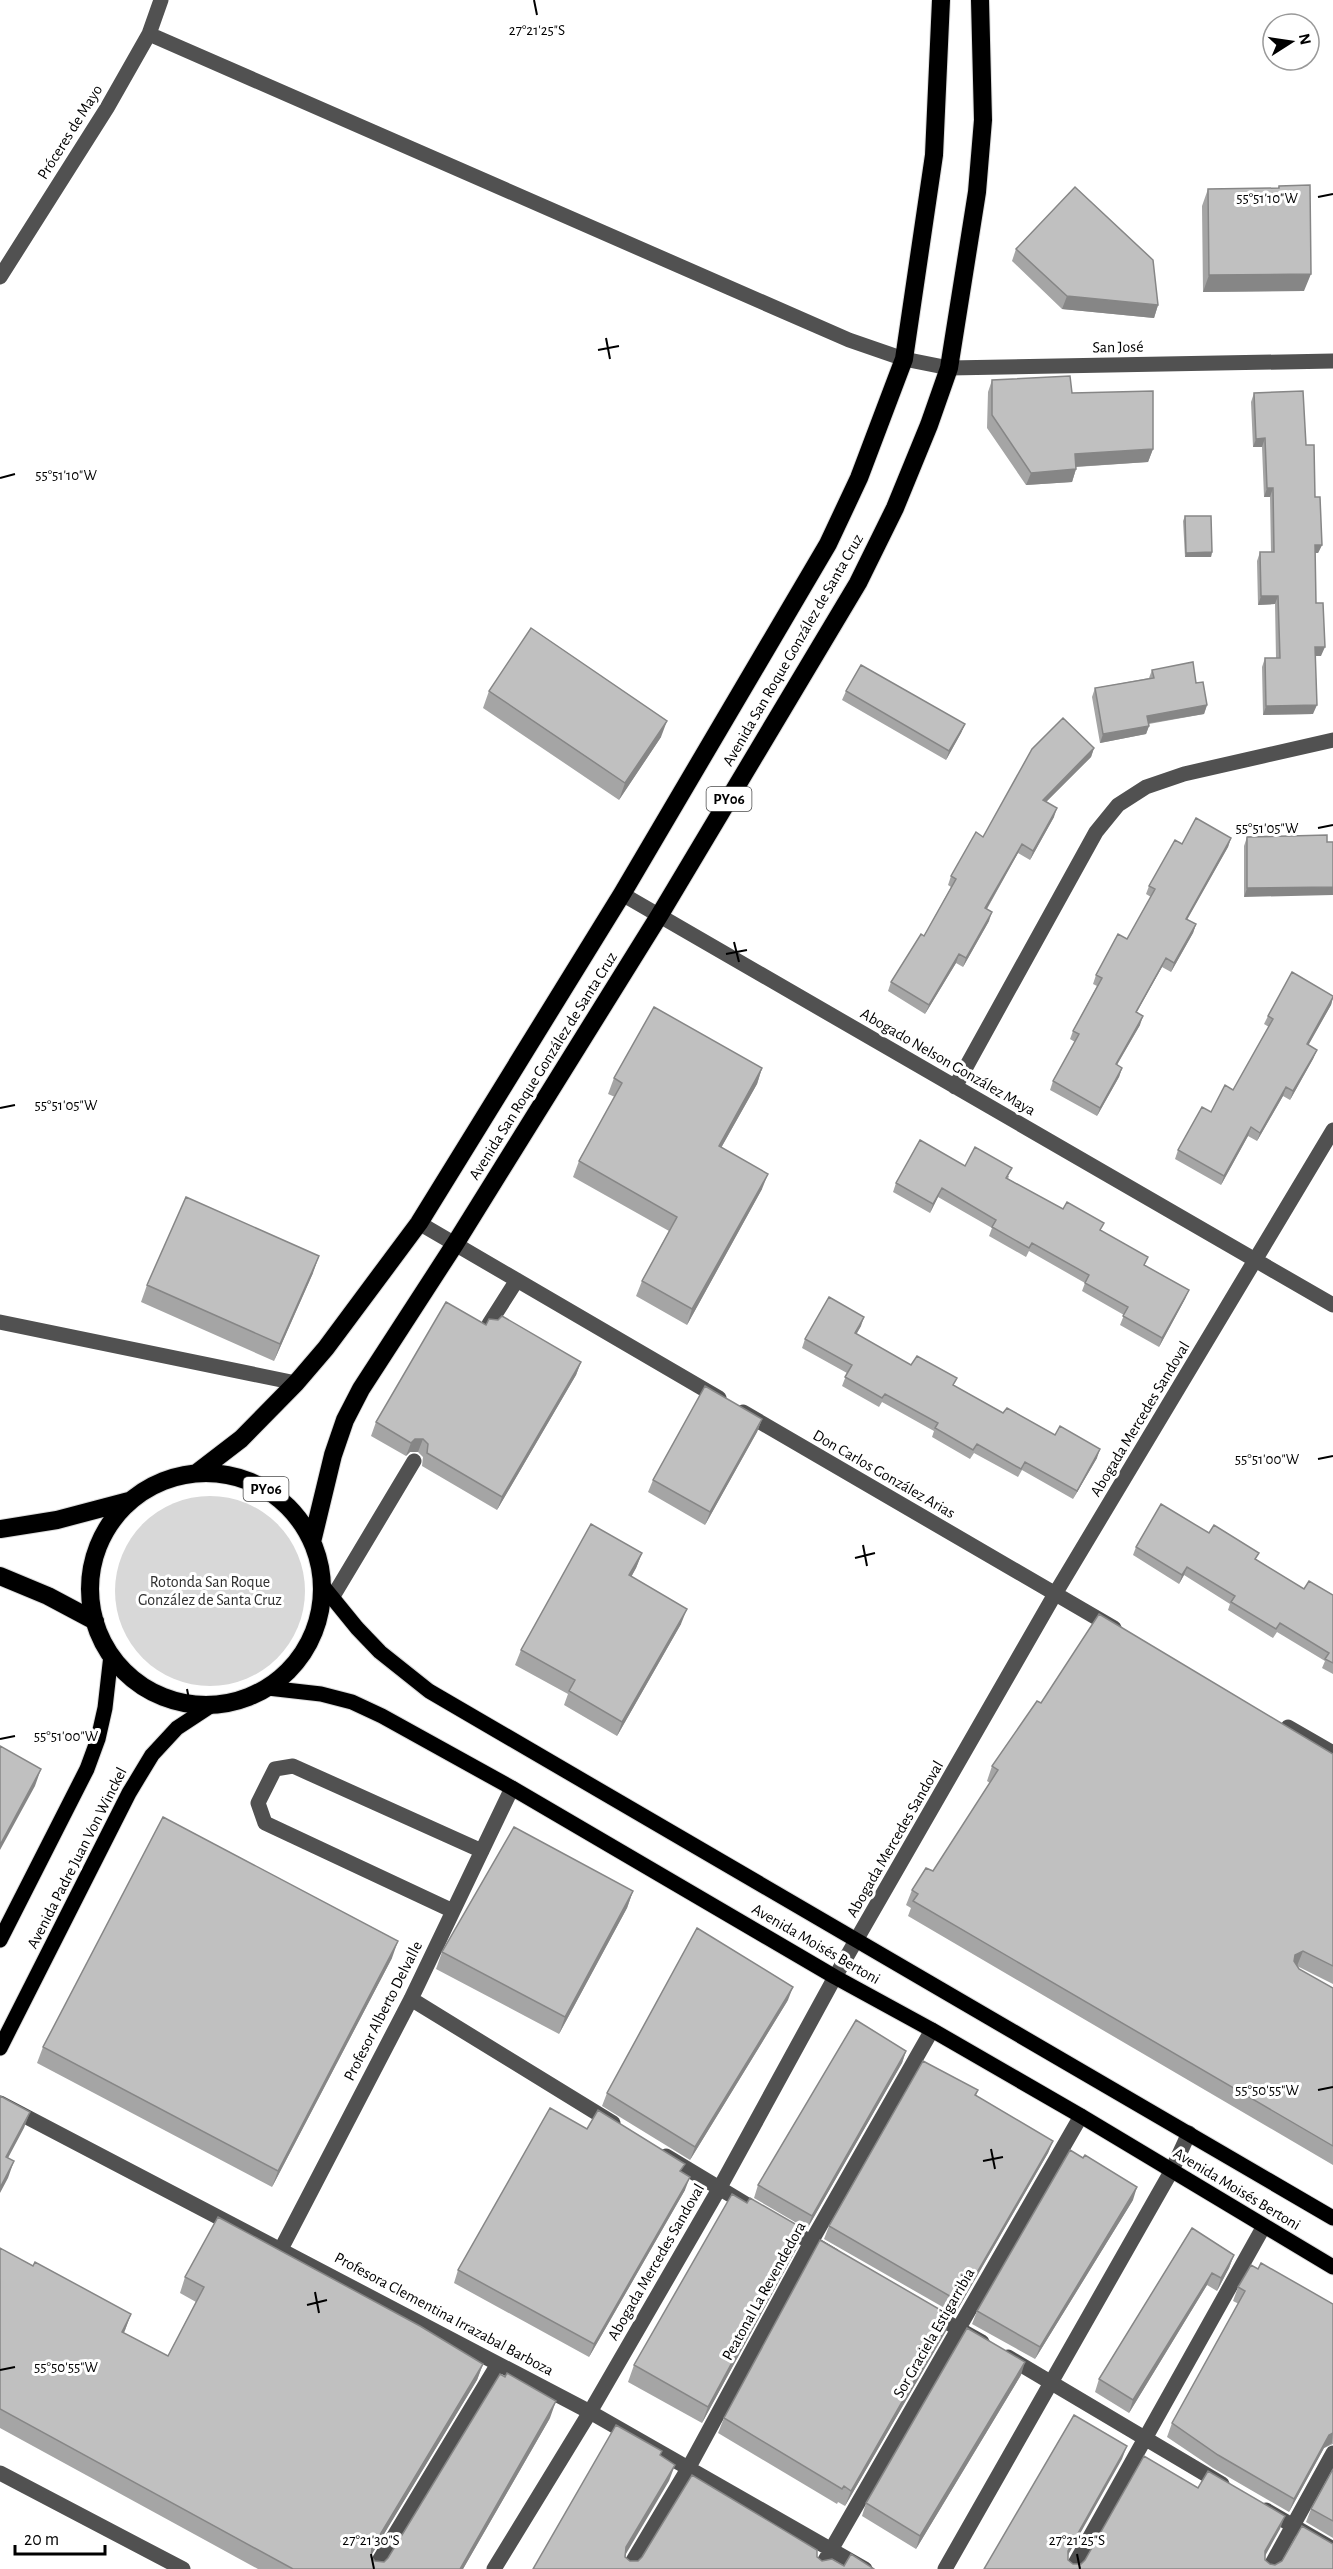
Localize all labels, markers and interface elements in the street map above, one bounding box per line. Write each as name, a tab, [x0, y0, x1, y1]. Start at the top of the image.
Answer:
north arrow	[1261, 12, 1321, 72]
text: 27°21'25"S	[509, 23, 565, 38]
text: N	[1296, 32, 1314, 46]
street label: Próceres de Mayo	[35, 82, 106, 183]
text: 55°51'10"W	[1236, 191, 1298, 206]
street label: San José	[1092, 339, 1144, 355]
text: 55°51'10"W	[35, 468, 97, 483]
street label: Avenida San Roque González de Santa Cruz	[720, 531, 866, 769]
road number: PY06	[706, 787, 752, 811]
text: 55°51'05"W	[1236, 821, 1299, 836]
street label: Avenida San Roque González de Santa Cruz	[466, 949, 620, 1183]
street label: Abogado Nelson González Maya	[857, 1005, 1038, 1120]
text: 55°51'05"W	[35, 1098, 98, 1113]
street label: Abogada Mercedes Sandoval	[1087, 1339, 1193, 1499]
street label: Don Carlos González Arias	[810, 1427, 958, 1521]
text: 55°51'00"W	[1235, 1452, 1300, 1467]
road number: PY06	[244, 1477, 288, 1501]
park label: Rotonda San Roque González de Santa Cruz	[138, 1574, 282, 1608]
text: 55°51'00"W	[34, 1729, 99, 1744]
street label: Abogada Mercedes Sandoval	[844, 1758, 946, 1920]
street label: Avenida Padre Juan Von Winckel	[24, 1765, 130, 1951]
street label: Avenida Moisés Bertoni	[749, 1901, 883, 1987]
street label: Profesor Alberto Delvalle	[341, 1939, 425, 2083]
text: 55°50'55"W	[1235, 2083, 1300, 2098]
street label: Avenida Moisés Bertoni	[1171, 2145, 1303, 2233]
street label: Abogada Mercedes Sandoval	[605, 2181, 707, 2343]
street label: Peatonal La Revendedora	[719, 2219, 809, 2363]
street label: Profesora Clementina Irrazabal Barboza	[332, 2249, 556, 2379]
street label: Sor Graciela Estigarribia	[890, 2265, 978, 2401]
text: 55°50'55"W	[34, 2360, 99, 2375]
scale bar	[15, 2518, 105, 2556]
text: 20 m	[24, 2531, 59, 2549]
text: 27°21'30"S	[342, 2533, 400, 2548]
text: 27°21'25"S	[1049, 2533, 1105, 2548]

